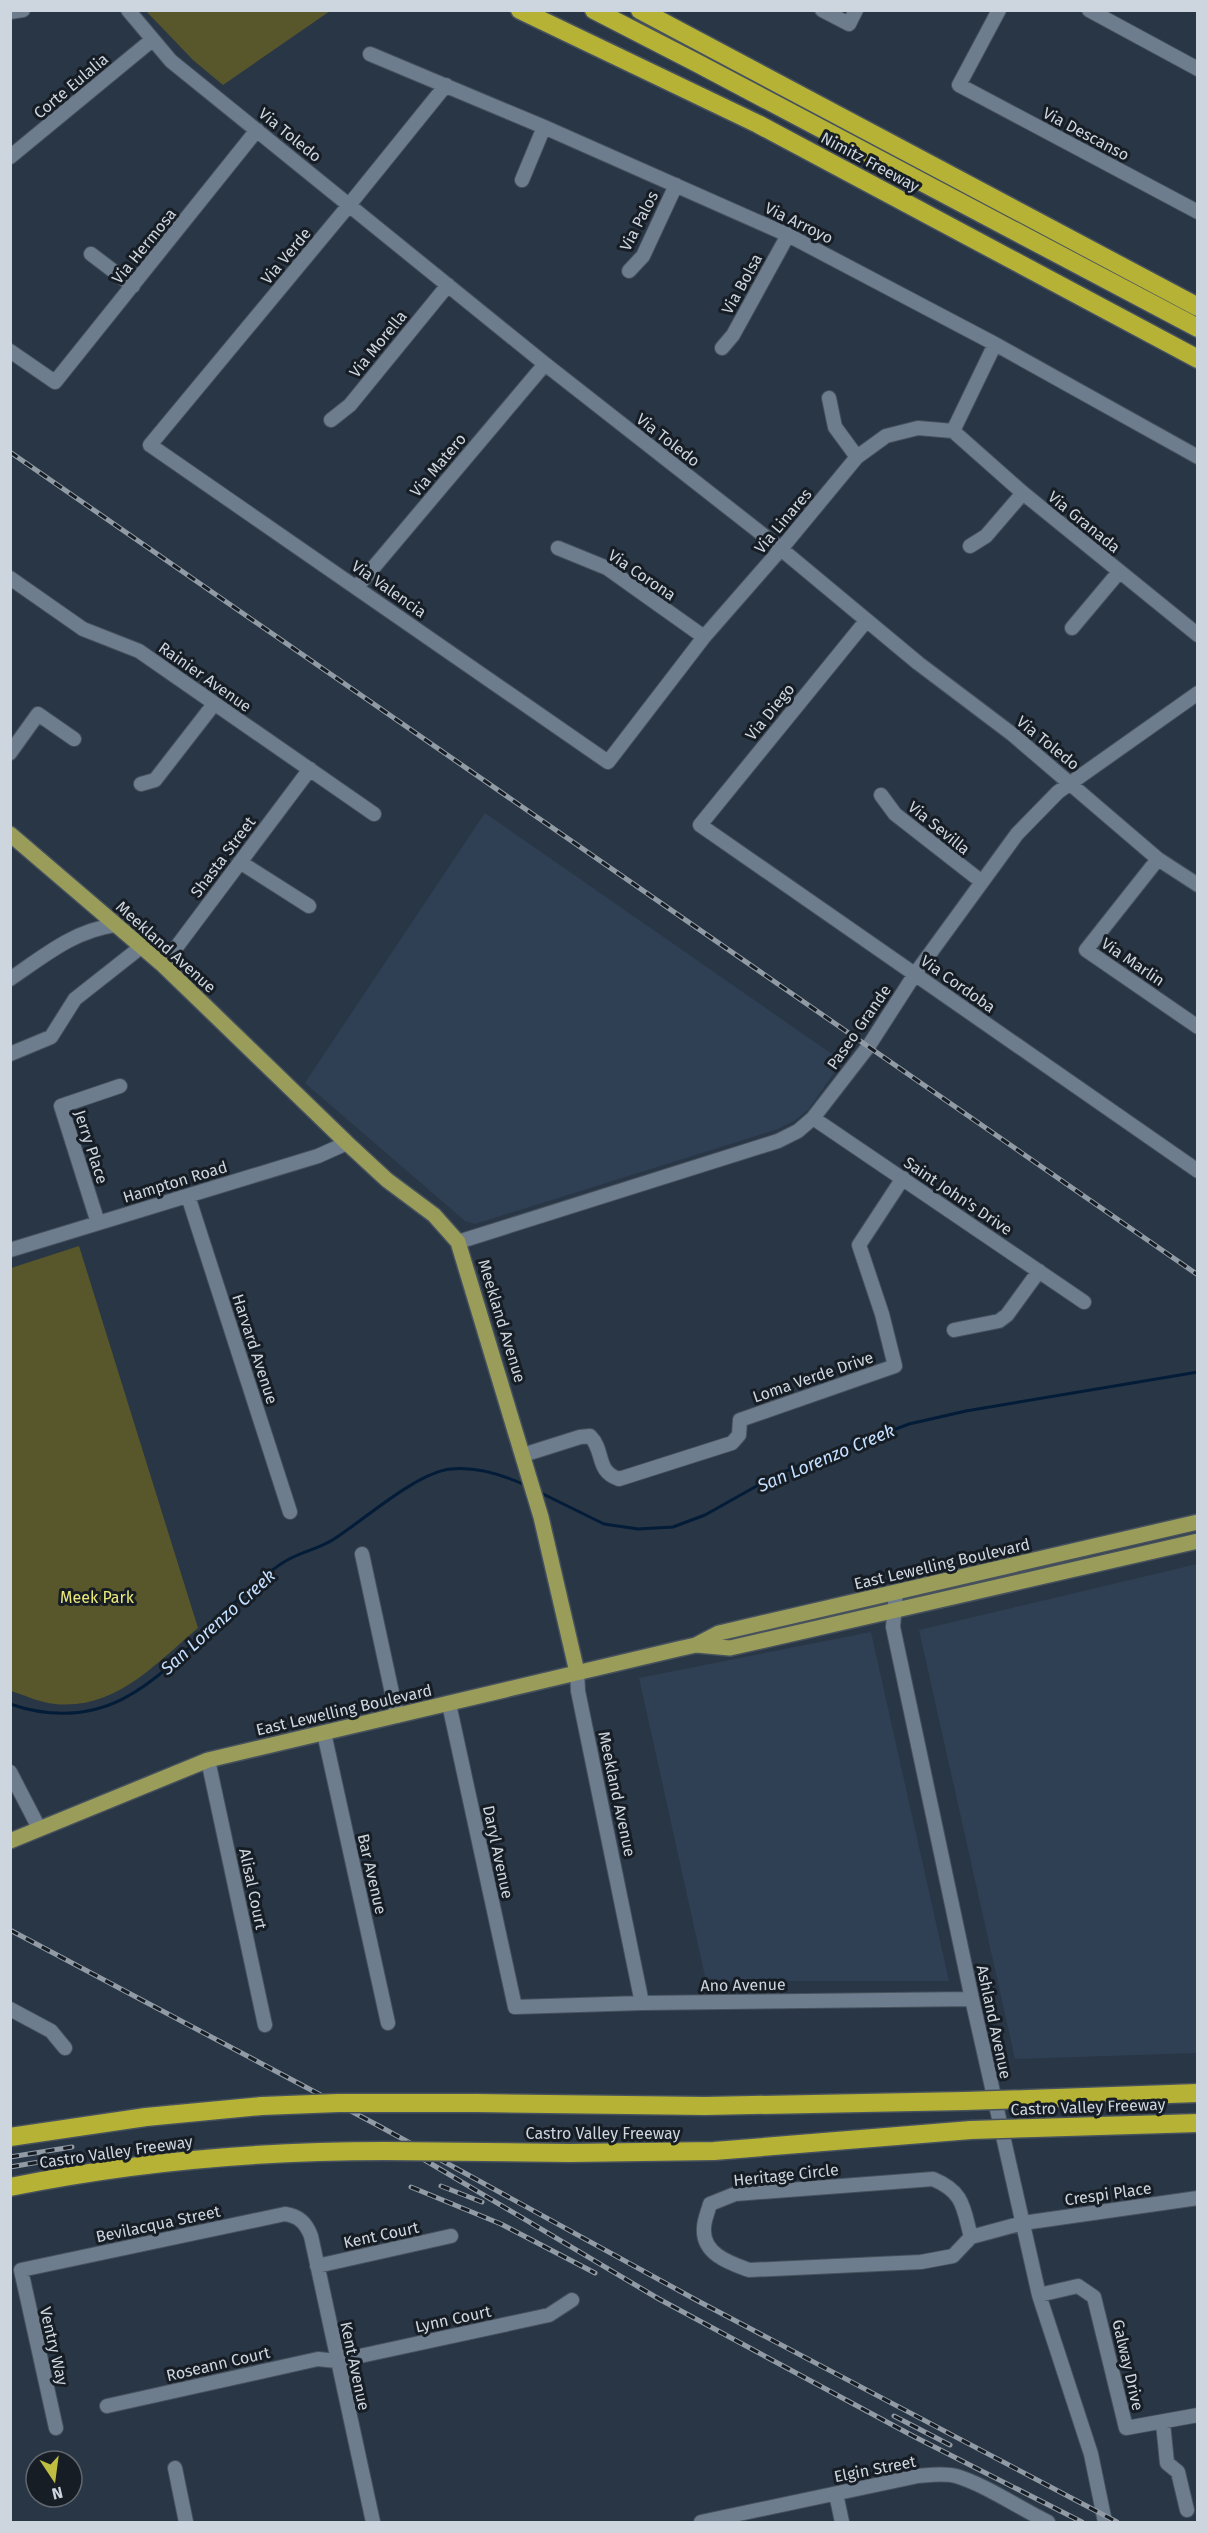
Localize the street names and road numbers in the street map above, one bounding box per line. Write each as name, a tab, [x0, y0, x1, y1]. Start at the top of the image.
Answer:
street label: Corte Eulalia	[30, 49, 112, 123]
street label: Via Descanso	[1039, 103, 1133, 165]
street label: Via Toledo	[255, 104, 325, 166]
street label: Nimitz Freeway	[818, 128, 923, 196]
street label: Via Palos	[616, 188, 662, 254]
street label: Via Arroyo	[762, 198, 836, 248]
street label: Via Hermosa	[108, 205, 180, 287]
street label: Via Verde	[257, 224, 315, 288]
street label: Via Bolsa	[718, 250, 766, 318]
street label: Via Morella	[345, 307, 411, 381]
street label: Via Toledo	[632, 409, 704, 471]
street label: Via Matero	[406, 429, 470, 501]
street label: Via Linares	[750, 485, 816, 557]
street label: Via Granada	[1044, 487, 1124, 557]
street label: Via Corona	[605, 545, 679, 605]
street label: Via Valencia	[348, 556, 430, 622]
street label: Rainier Avenue	[155, 638, 255, 716]
street label: Via Diego	[741, 680, 799, 744]
street label: Via Toledo	[1013, 712, 1083, 774]
street label: Via Sevilla	[904, 797, 974, 859]
street label: Shasta Street	[186, 813, 260, 901]
street label: Meekland Avenue	[112, 897, 220, 997]
street label: Via Marlin	[1098, 934, 1168, 990]
street label: Via Cordoba	[917, 951, 999, 1017]
street label: Paseo Grande	[823, 981, 895, 1073]
street label: Jerry Place	[70, 1108, 112, 1186]
street label: Saint John's Drive	[900, 1153, 1016, 1239]
street label: Hampton Road	[120, 1157, 230, 1207]
street label: Meekland Avenue	[474, 1257, 530, 1385]
street label: Harvard Avenue	[228, 1292, 282, 1406]
street label: Loma Verde Drive	[750, 1347, 876, 1407]
street label: East Lewelling Boulevard	[852, 1535, 1032, 1593]
street label: East Lewelling Boulevard	[254, 1681, 434, 1739]
street label: Meekland Avenue	[594, 1730, 640, 1858]
street label: Daryl Avenue	[479, 1804, 517, 1900]
street label: Bar Avenue	[354, 1832, 390, 1916]
street label: Alisal Court	[235, 1847, 271, 1931]
street label: Ashland Avenue	[973, 1963, 1015, 2081]
street label: Ano Avenue	[700, 1975, 786, 1995]
street label: Castro Valley Freeway	[1010, 2095, 1166, 2119]
street label: Castro Valley Freeway	[526, 2124, 681, 2143]
street label: Castro Valley Freeway	[38, 2132, 194, 2172]
street label: Heritage Circle	[732, 2160, 840, 2190]
street label: Crespi Place	[1063, 2179, 1153, 2209]
street label: Bevilacqua Street	[94, 2201, 222, 2246]
street label: Kent Court	[342, 2218, 421, 2252]
street label: Lynn Court	[413, 2302, 493, 2336]
street label: Ventry Way	[36, 2305, 72, 2387]
street label: Galway Drive	[1108, 2318, 1148, 2412]
street label: Kent Avenue	[336, 2320, 374, 2412]
street label: Roseann Court	[164, 2343, 272, 2385]
street label: Elgin Street	[832, 2452, 918, 2486]

